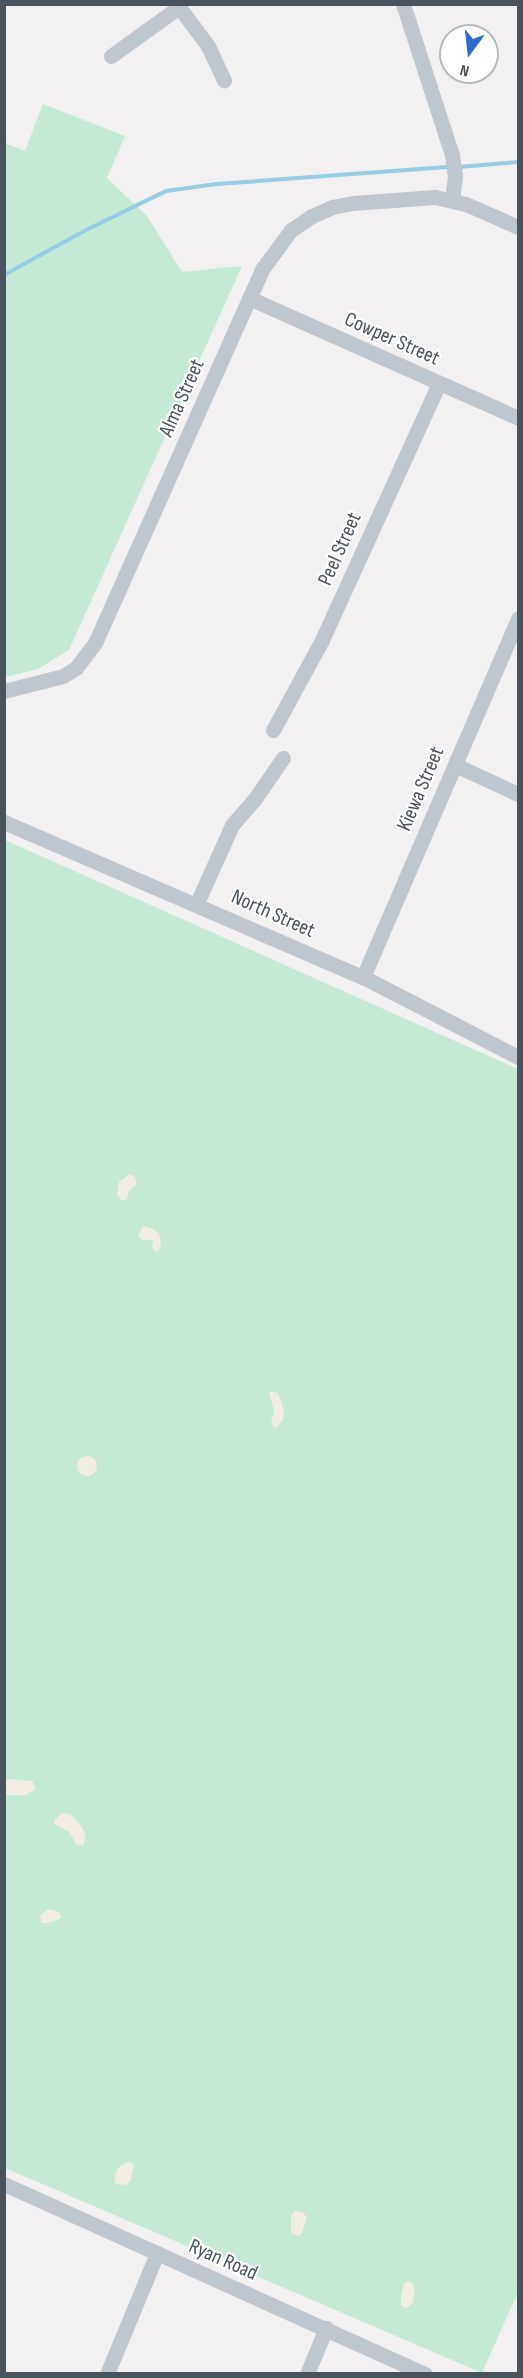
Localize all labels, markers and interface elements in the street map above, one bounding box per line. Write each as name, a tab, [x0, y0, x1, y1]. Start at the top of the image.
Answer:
north arrow	[439, 24, 499, 84]
text: N	[458, 60, 471, 80]
street label: Cowper Street	[341, 307, 443, 371]
street label: Alma Street	[154, 355, 210, 441]
street label: Peel Street	[313, 509, 367, 589]
street label: Kiewa Street	[392, 743, 450, 835]
street label: North Street	[227, 884, 319, 944]
street label: Ryan Road	[185, 2234, 261, 2286]

